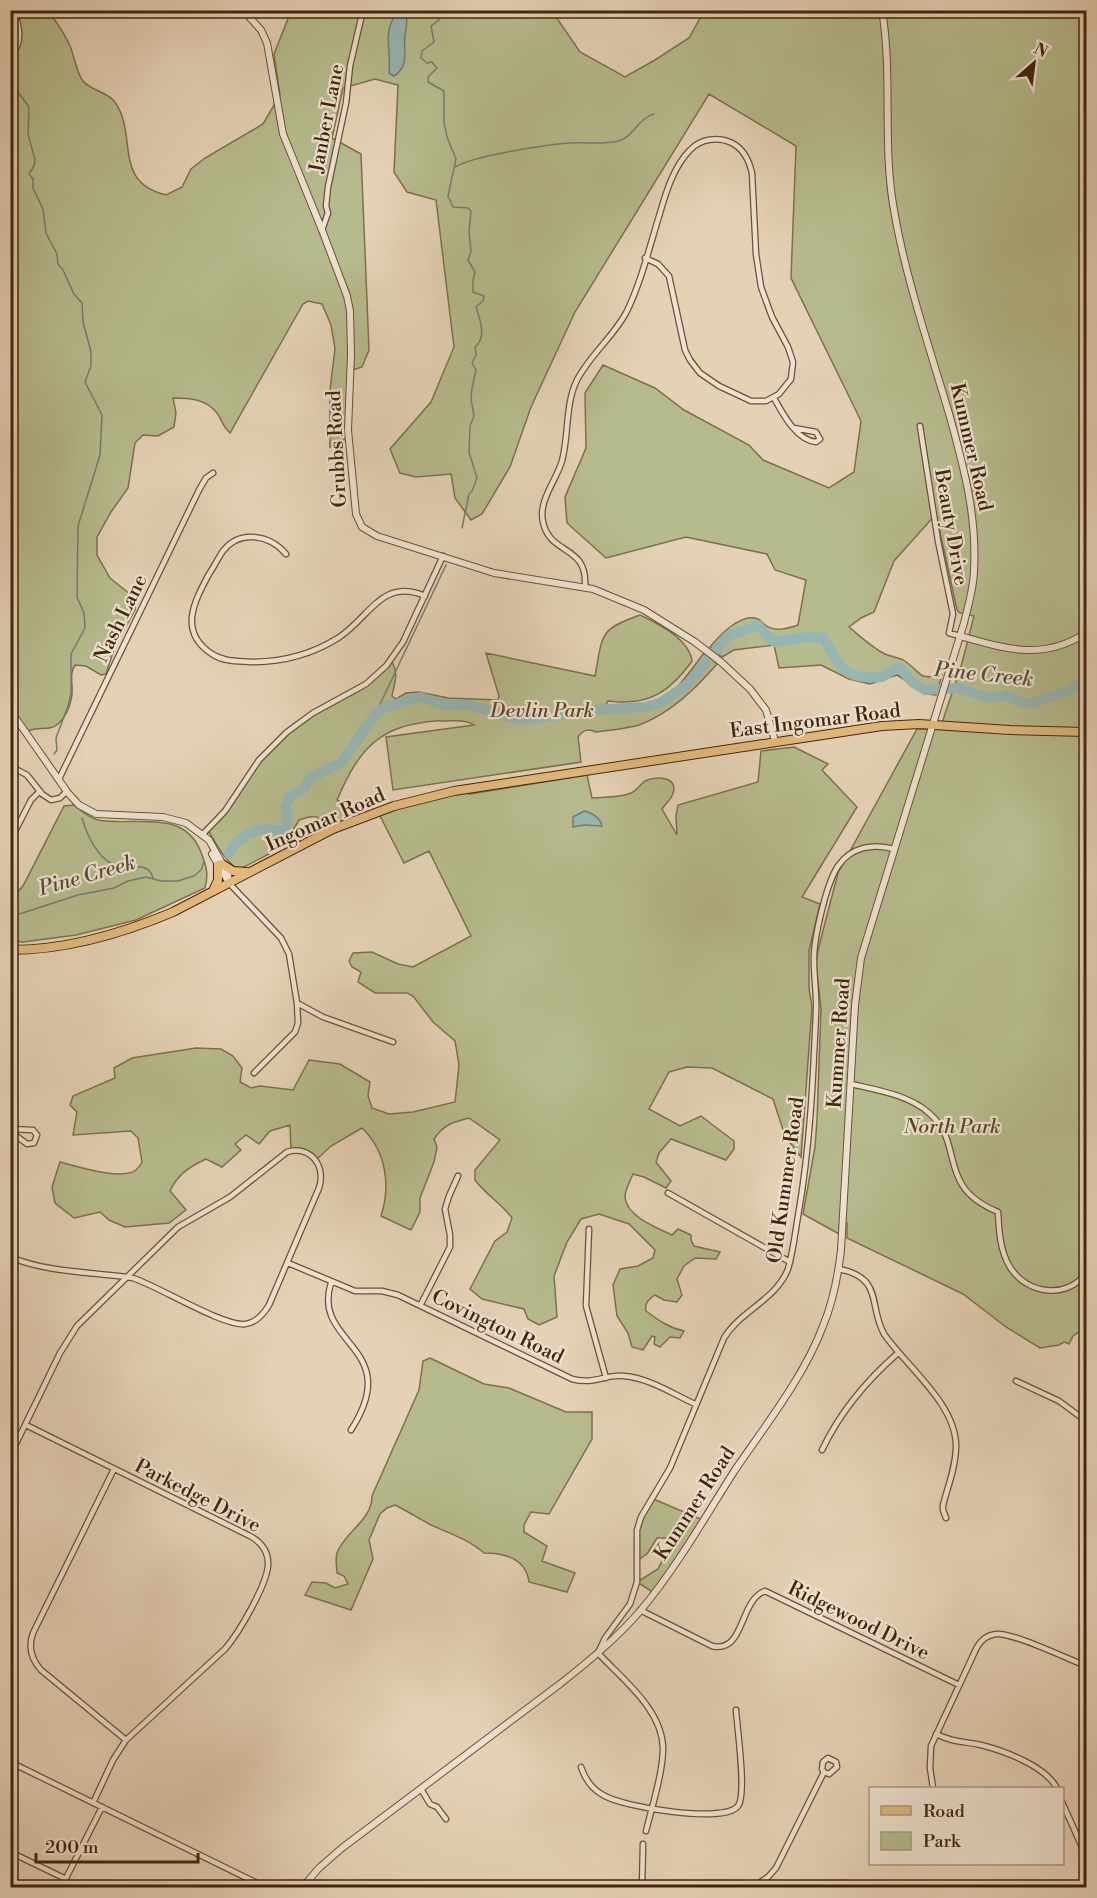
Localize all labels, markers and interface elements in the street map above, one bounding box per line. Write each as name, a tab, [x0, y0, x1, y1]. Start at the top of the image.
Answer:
north arrow	[1004, 33, 1064, 93]
text: N	[1030, 39, 1051, 63]
street label: Janber Lane	[305, 62, 350, 176]
street label: Kummer Road	[944, 381, 998, 514]
street label: Grubbs Road	[322, 389, 353, 508]
street label: Beauty Drive	[928, 466, 973, 587]
street label: Nash Lane	[89, 571, 153, 667]
water label: Pine Creek	[932, 657, 1035, 693]
park label: Devlin Park	[489, 699, 594, 724]
street label: East Ingomar Road	[728, 699, 903, 744]
street label: Ingomar Road	[262, 783, 390, 858]
water label: Pine Creek	[35, 850, 139, 902]
street label: Kummer Road	[822, 976, 857, 1109]
street label: Old Kummer Road	[762, 1095, 811, 1265]
park label: North Park	[903, 1115, 1000, 1140]
street label: Covington Road	[427, 1285, 568, 1370]
street label: Kummer Road	[649, 1442, 742, 1565]
street label: Parkedge Drive	[130, 1454, 265, 1539]
street label: Ridgewood Drive	[783, 1576, 933, 1666]
legend	[869, 1787, 1064, 1865]
text: Road	[923, 1800, 966, 1823]
scale bar	[36, 1826, 198, 1864]
text: Park	[923, 1830, 962, 1853]
text: 200 m	[45, 1836, 99, 1859]

